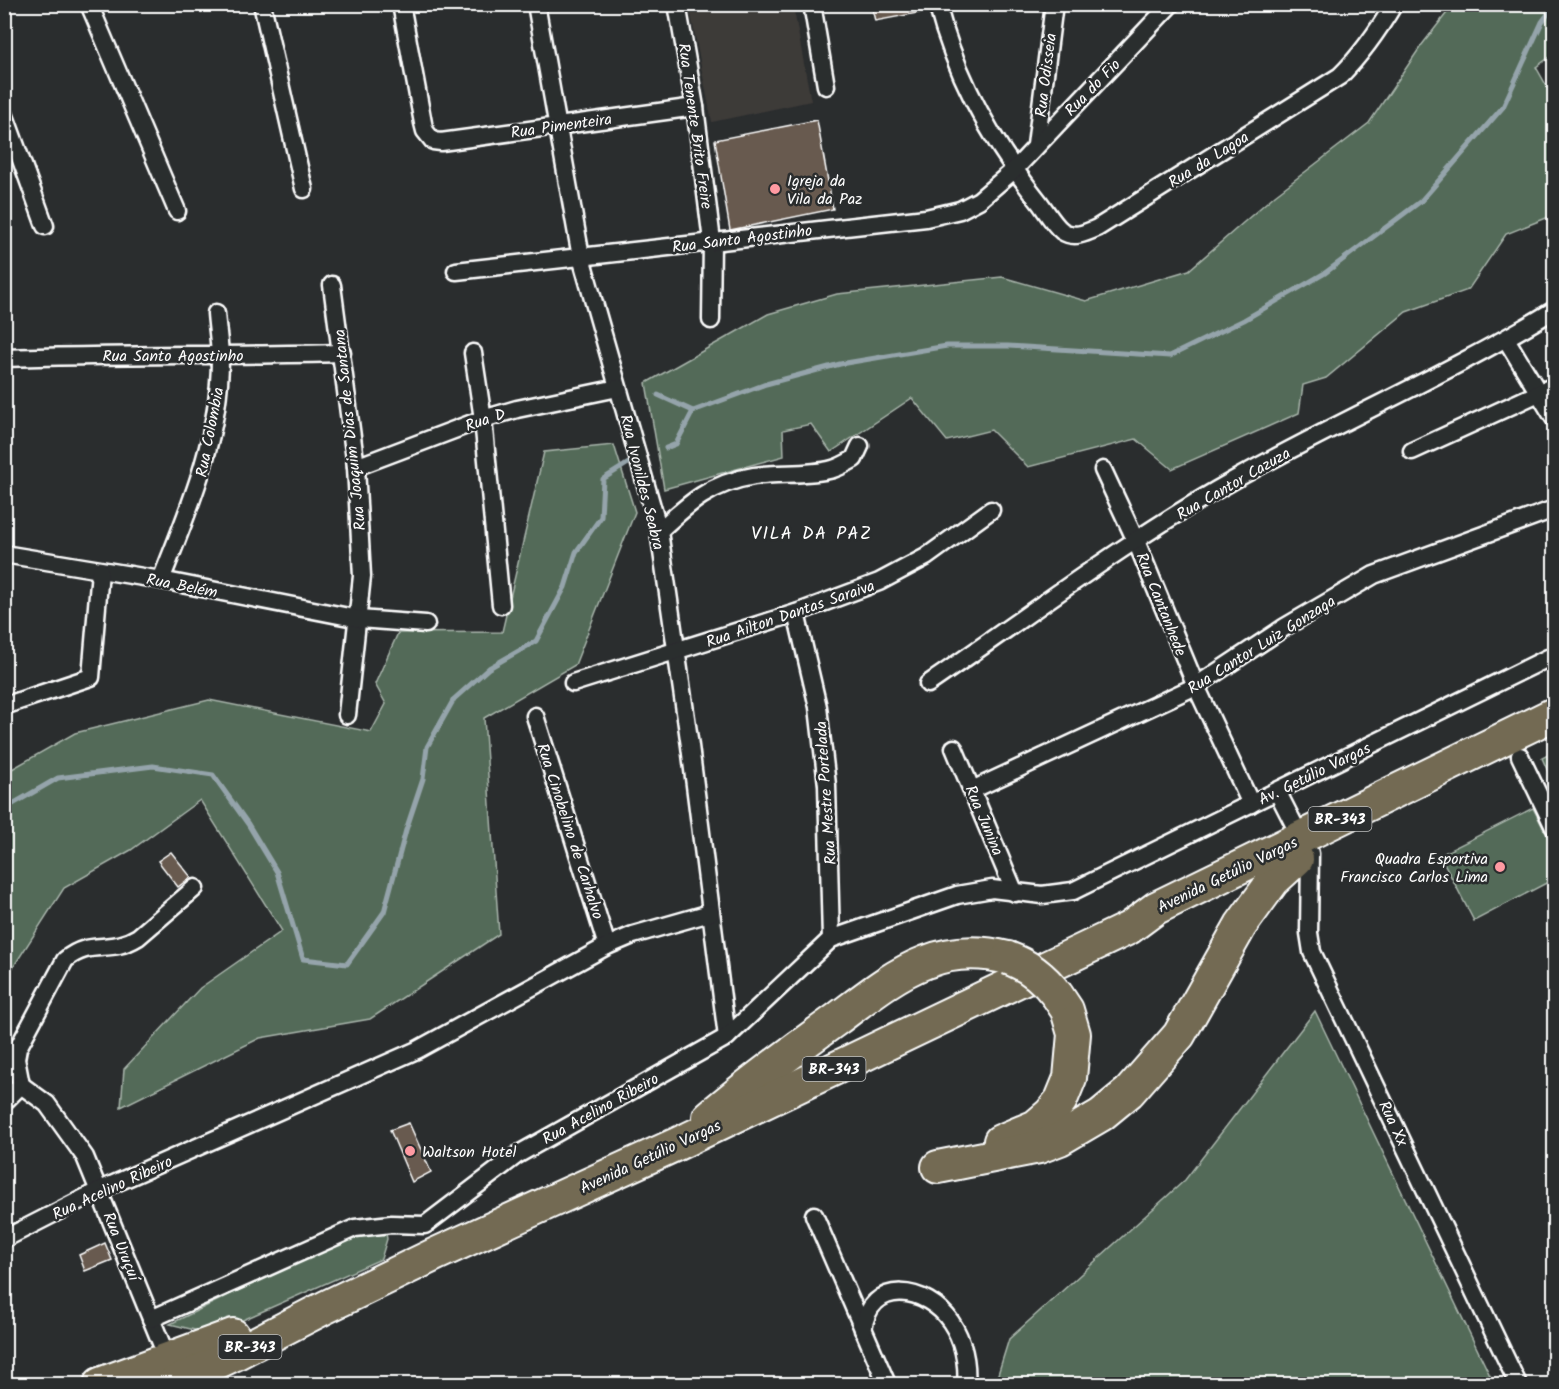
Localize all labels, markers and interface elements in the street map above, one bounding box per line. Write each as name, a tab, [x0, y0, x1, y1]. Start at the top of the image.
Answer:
street label: Rua Odisseia	[1029, 32, 1064, 119]
street label: Rua Tenente Brito Freire	[671, 42, 719, 211]
street label: Rua do Fio	[1059, 53, 1127, 123]
street label: Rua Pimenteira	[509, 107, 613, 146]
street label: Rua da Lagoa	[1163, 125, 1254, 195]
place label: Igreja da Vila da Paz	[787, 169, 862, 212]
marker: Igreja da Vila da Paz	[768, 182, 782, 196]
street label: Rua Santo Agostinho	[671, 218, 814, 260]
street label: Rua Joaquim Dias de Santana	[327, 328, 373, 532]
street label: Rua Santo Agostinho	[102, 344, 244, 369]
street label: Rua Colombia	[189, 385, 231, 480]
street label: Rua D	[462, 402, 509, 439]
street label: Rua Ivonildes Seabra	[613, 412, 670, 553]
street label: Rua Cantor Cazuza	[1172, 441, 1295, 527]
district label: VILA DA PAZ	[751, 520, 873, 549]
street label: Rua Cantanhede	[1128, 549, 1193, 660]
street label: Rua Belém	[144, 567, 220, 606]
street label: Rua Ailton Dantas Saraiva	[703, 574, 878, 655]
street label: Rua Cantor Luiz Gonzaga	[1183, 589, 1341, 701]
street label: Rua Mestre Portelada	[809, 720, 844, 866]
street label: Av. Getúlio Vargas	[1254, 736, 1375, 812]
street label: Rua Cinobelino de Carhalvo	[529, 740, 610, 923]
street label: Rua Junina	[958, 781, 1010, 860]
road number: BR-343	[1308, 807, 1372, 831]
street label: Avenida Getúlio Vargas	[1153, 830, 1302, 920]
place label: Quadra Esportiva Francisco Carlos Lima	[1340, 847, 1488, 890]
marker: Quadra Esportiva Francisco Carlos Lima	[1493, 860, 1507, 874]
road number: BR-343	[802, 1057, 866, 1081]
street label: Rua Acelino Ribeiro	[538, 1067, 664, 1152]
street label: Rua Xx	[1371, 1097, 1415, 1152]
street label: Avenida Getúlio Vargas	[576, 1114, 726, 1201]
place label: Waltson Hotel	[422, 1140, 516, 1165]
marker: Waltson Hotel	[403, 1144, 417, 1158]
street label: Rua Acelino Ribeiro	[48, 1150, 177, 1227]
street label: Rua Uruçuí	[95, 1208, 147, 1287]
road number: BR-343	[218, 1335, 282, 1359]

